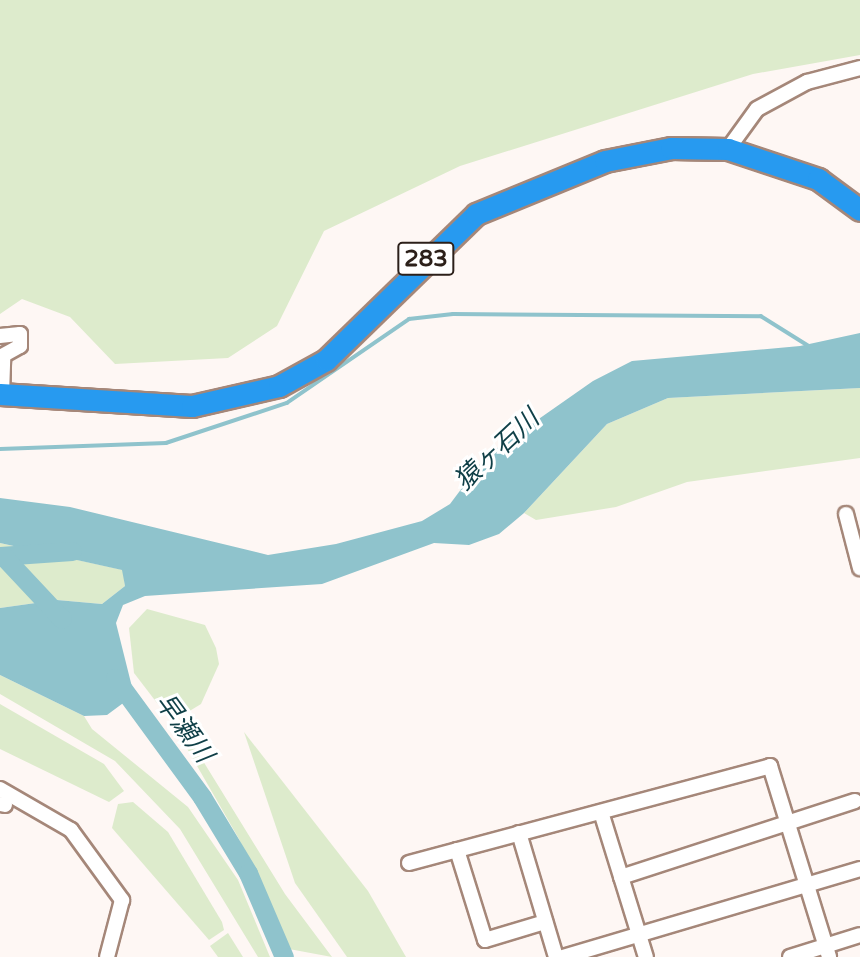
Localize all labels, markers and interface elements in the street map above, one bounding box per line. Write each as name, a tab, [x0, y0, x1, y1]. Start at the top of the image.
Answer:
road number: 283	[396, 240, 456, 278]
water label: 猿ヶ石川	[448, 403, 546, 497]
water label: 早瀬川	[148, 687, 220, 769]

